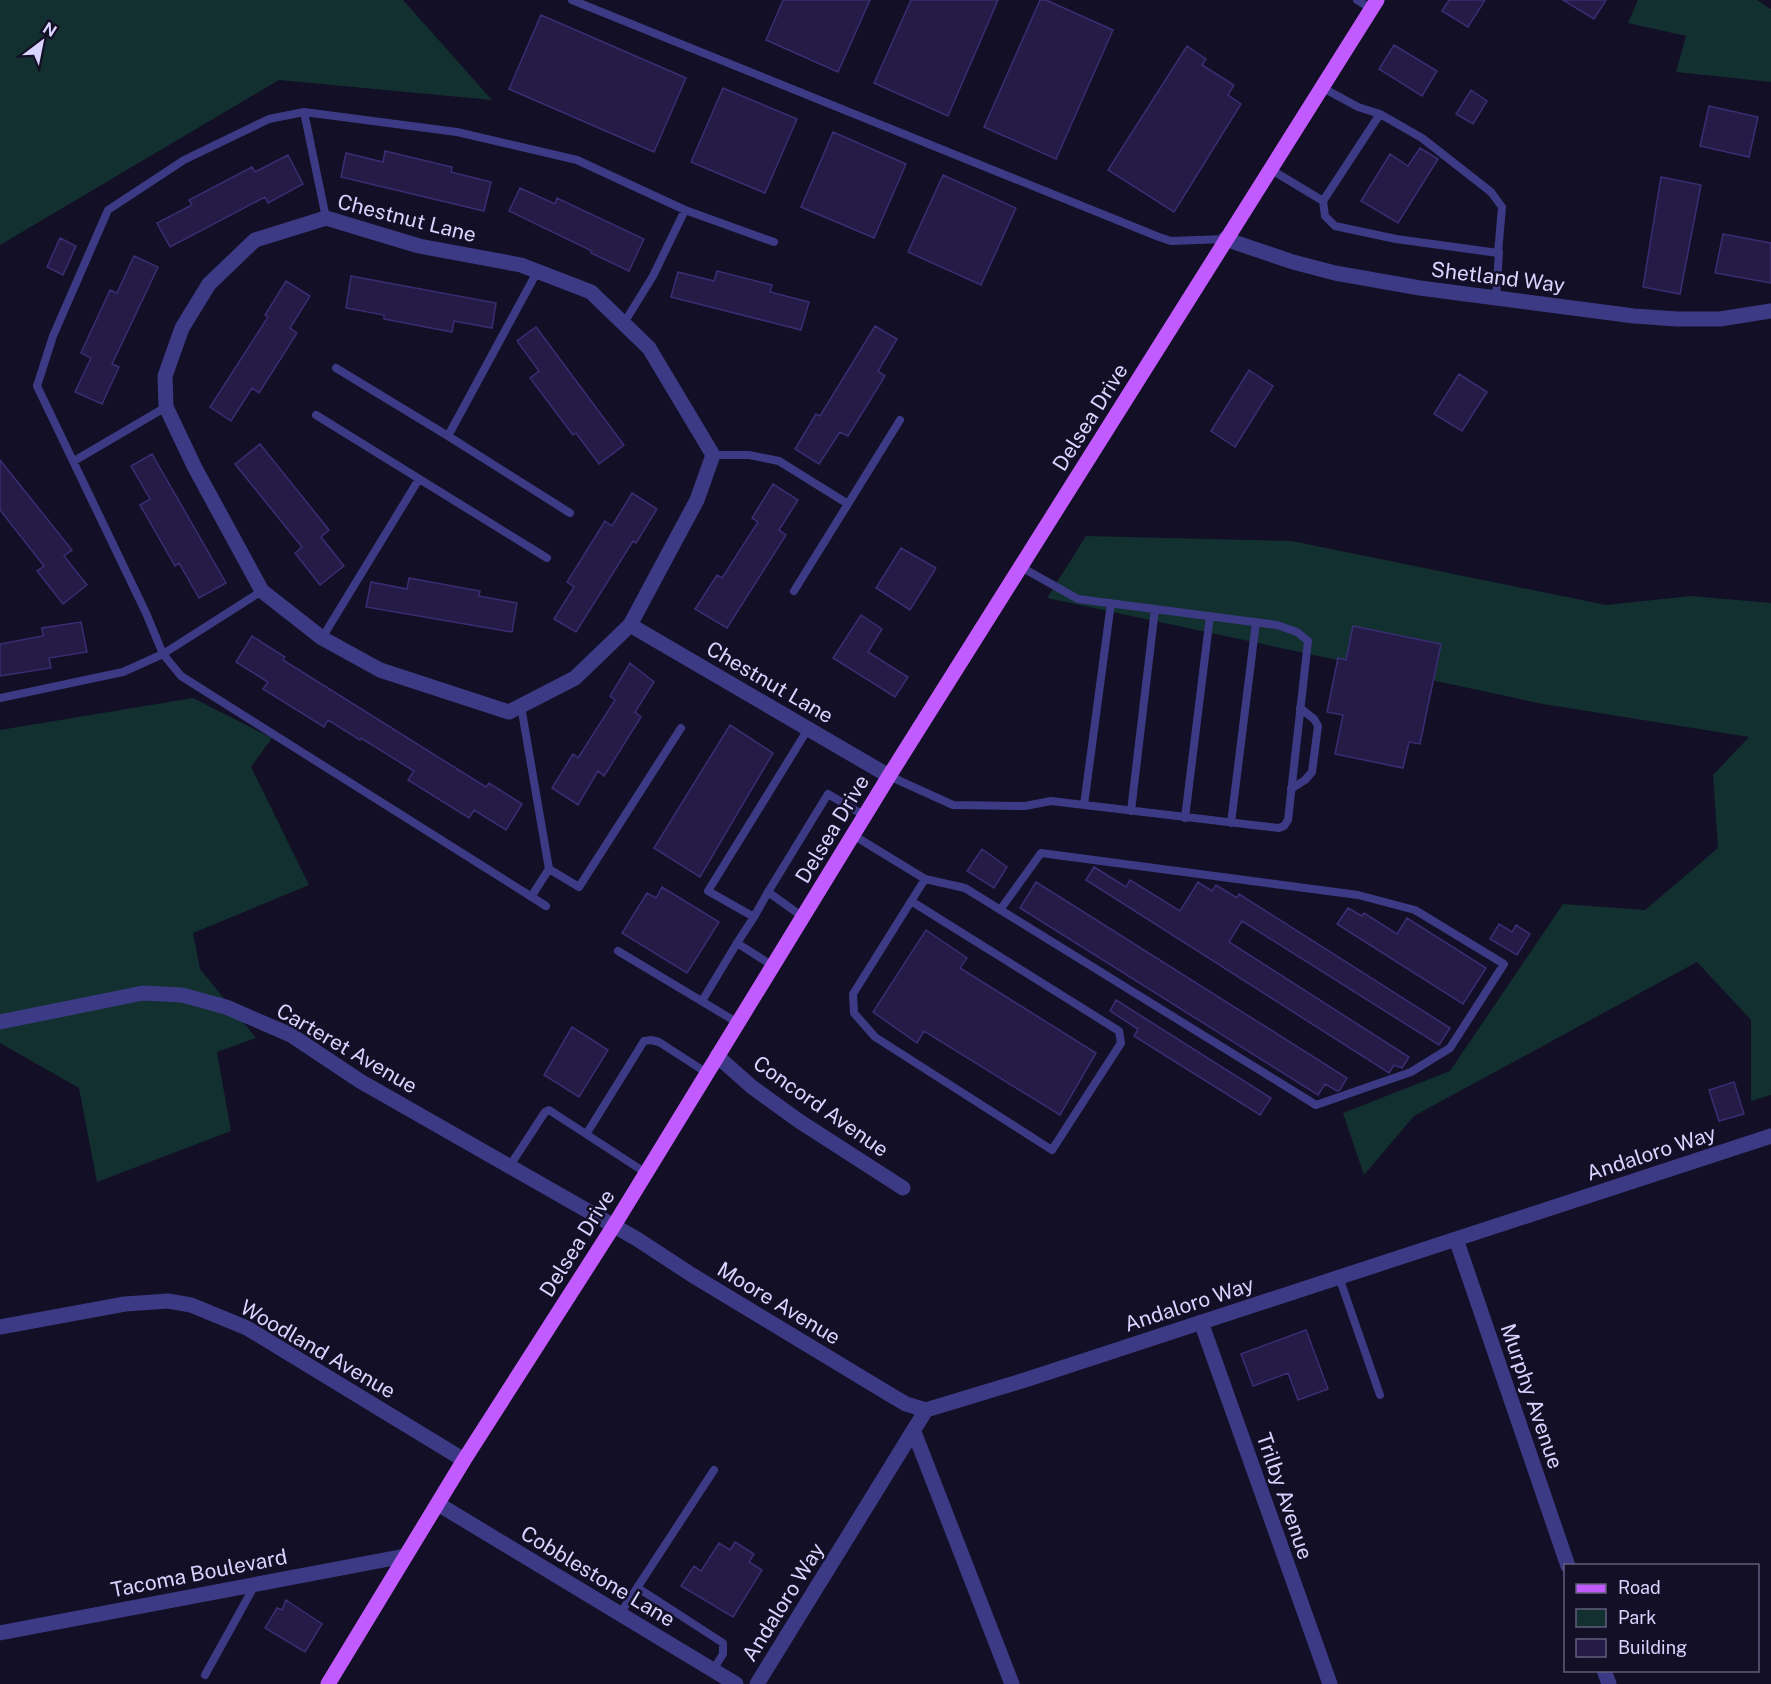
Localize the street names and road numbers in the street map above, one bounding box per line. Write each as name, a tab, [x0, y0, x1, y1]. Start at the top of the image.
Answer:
street label: Chestnut Lane	[335, 189, 479, 247]
street label: Shetland Way	[1430, 256, 1566, 298]
street label: Delsea Drive	[1047, 359, 1133, 475]
street label: Chestnut Lane	[702, 636, 838, 728]
street label: Delsea Drive	[790, 770, 874, 888]
street label: Carteret Avenue	[272, 998, 422, 1098]
street label: Concord Avenue	[749, 1050, 893, 1162]
street label: Andaloro Way	[1583, 1120, 1719, 1186]
street label: Delsea Drive	[534, 1185, 620, 1301]
street label: Moore Avenue	[713, 1256, 845, 1350]
street label: Andaloro Way	[1121, 1271, 1257, 1337]
street label: Woodland Avenue	[236, 1294, 400, 1404]
street label: Murphy Avenue	[1495, 1320, 1569, 1472]
street label: Trilby Avenue	[1252, 1429, 1318, 1563]
street label: Cobblestone Lane	[516, 1520, 680, 1632]
street label: Andaloro Way	[737, 1538, 829, 1666]
street label: Tacoma Boulevard	[109, 1544, 289, 1602]

